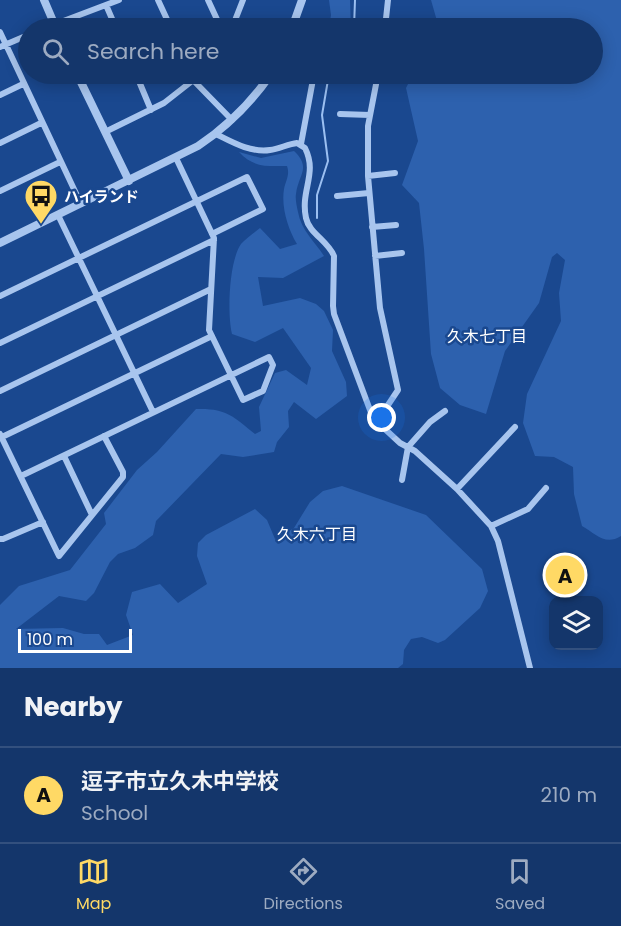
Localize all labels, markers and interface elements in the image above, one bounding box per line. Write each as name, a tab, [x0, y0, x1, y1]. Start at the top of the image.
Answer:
search box	[18, 18, 603, 84]
icon: search	[39, 35, 72, 68]
text: Search here	[87, 36, 220, 67]
bus stop icon: ハイランド	[23, 178, 59, 225]
place label: ハイランド	[64, 186, 139, 207]
district label: 久木七丁目	[447, 325, 527, 348]
your location	[367, 403, 396, 432]
district label: 久木六丁目	[277, 523, 357, 546]
pin: A	[546, 552, 584, 598]
map controls	[549, 596, 603, 650]
button: layers	[549, 596, 603, 650]
scale bar	[18, 626, 132, 654]
text: 100 m	[27, 628, 73, 651]
text: Nearby	[24, 689, 122, 725]
text: 逗子市立久木中学校	[81, 766, 279, 797]
text: A	[36, 781, 51, 809]
text: 210 m	[541, 781, 597, 809]
text: School	[81, 799, 148, 827]
tab: Map	[76, 855, 111, 916]
tab: Directions	[264, 855, 343, 916]
tab: Saved	[495, 855, 545, 916]

